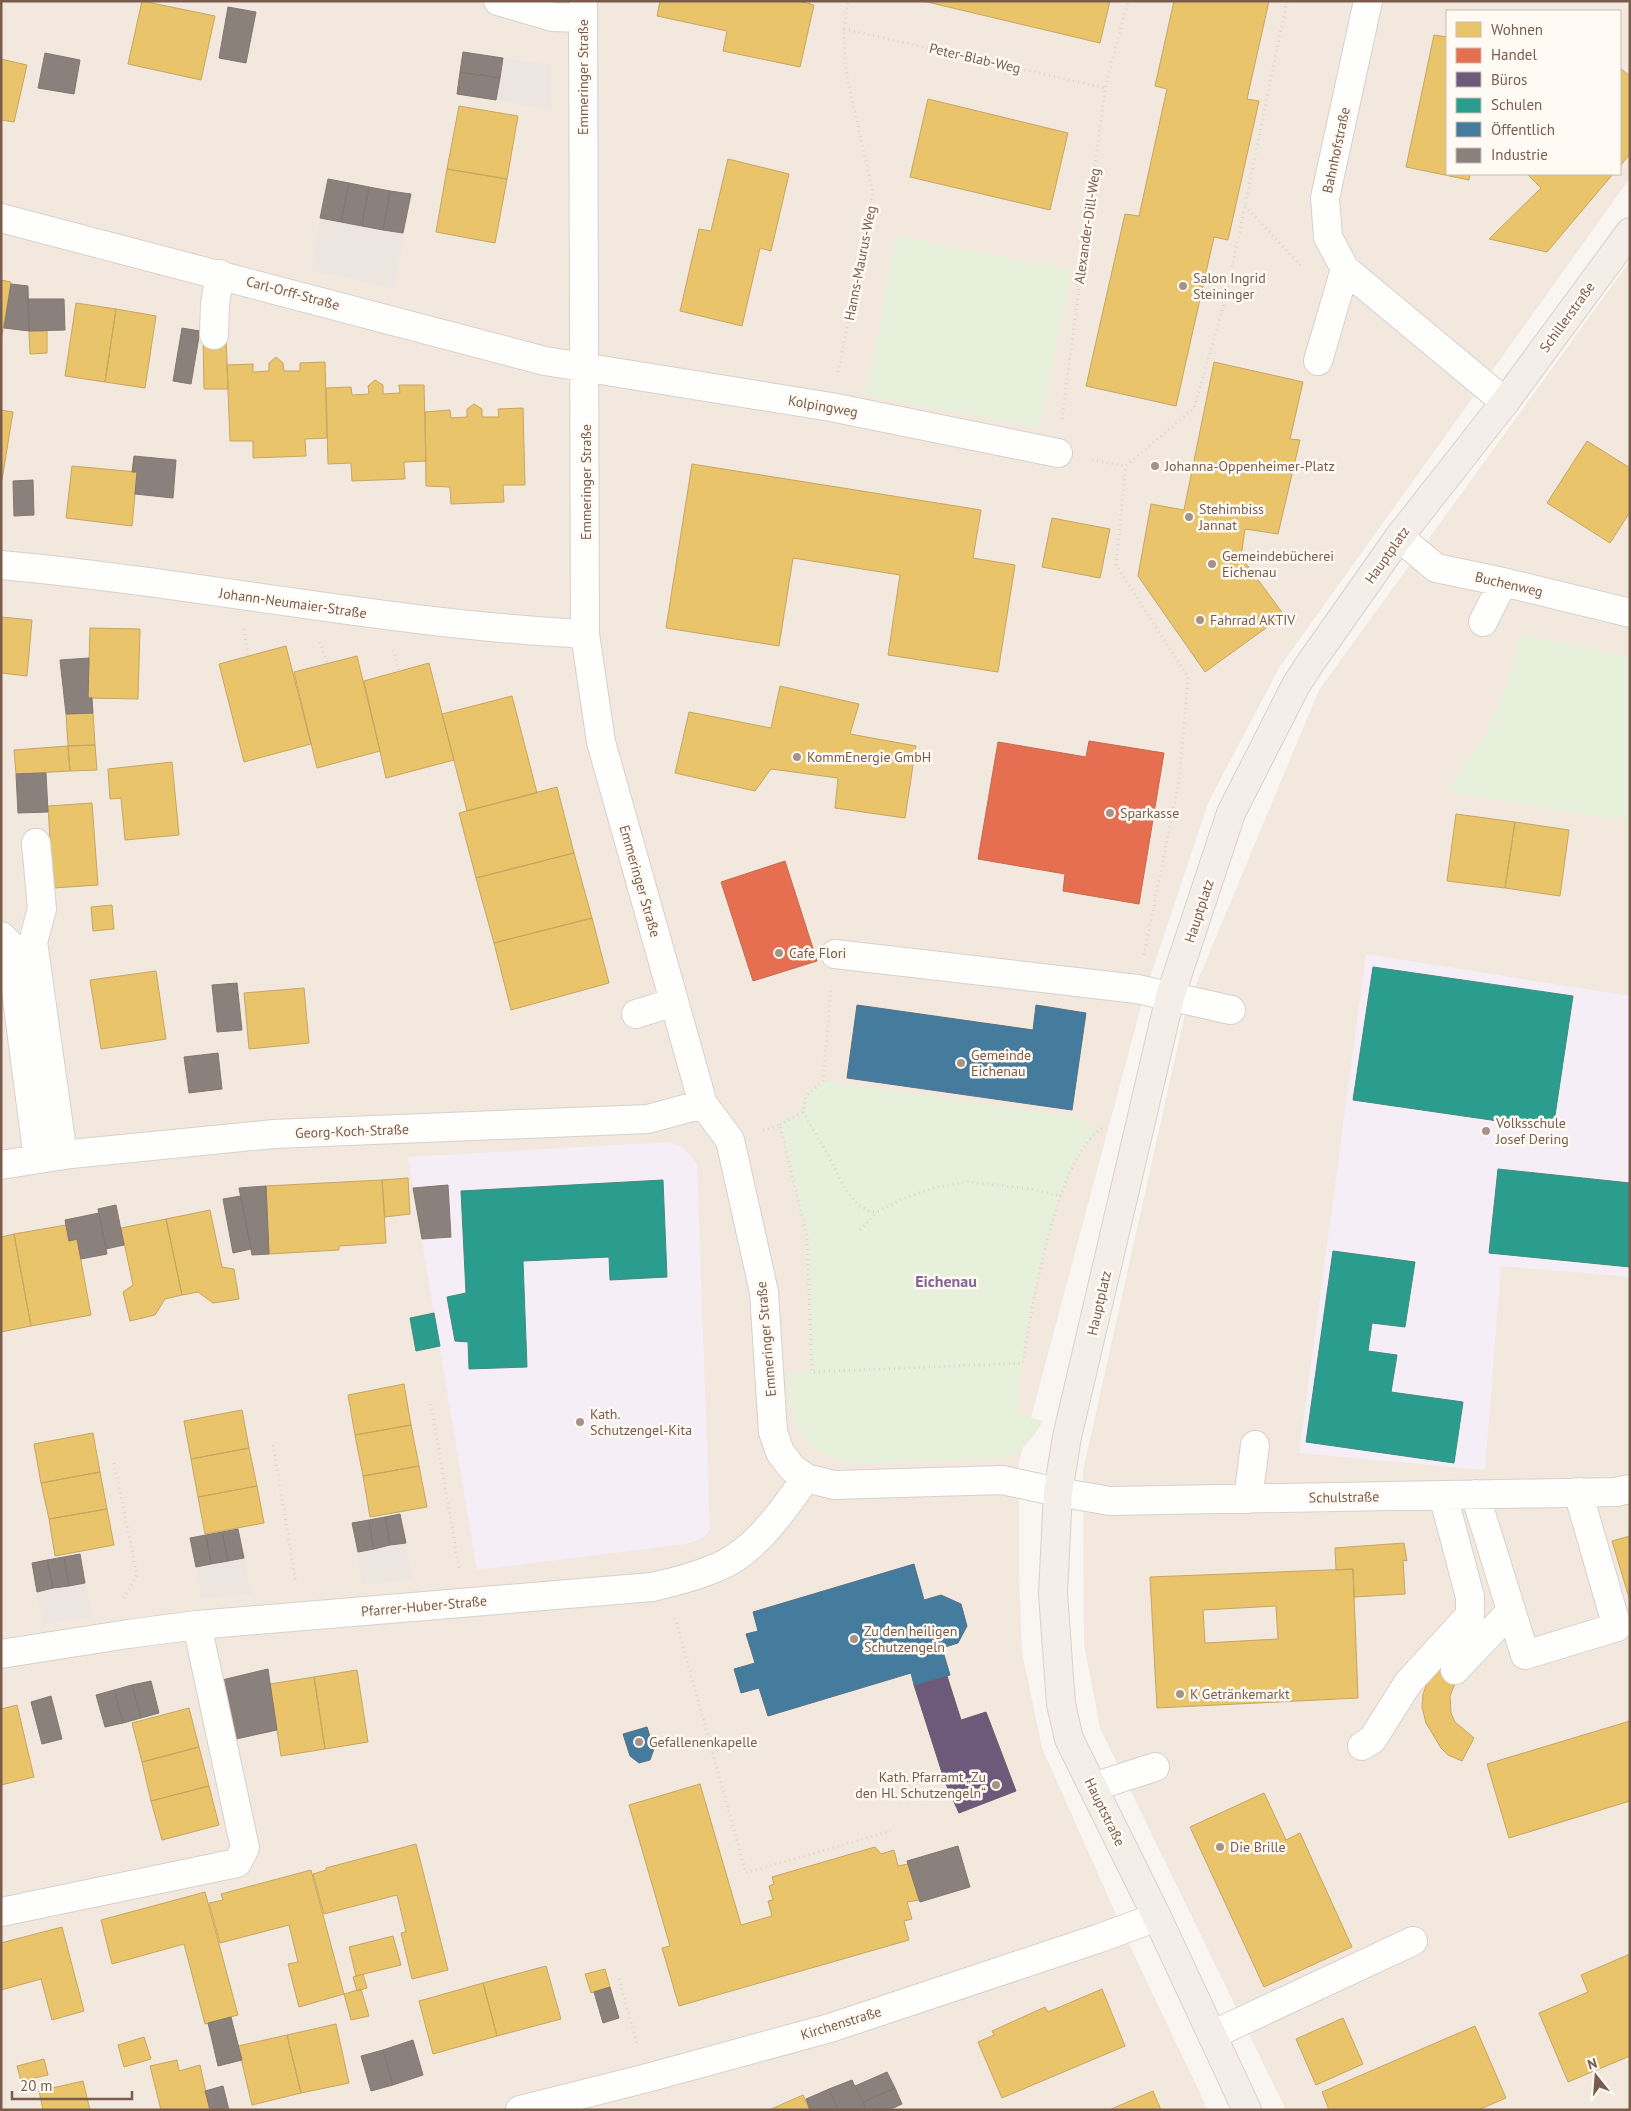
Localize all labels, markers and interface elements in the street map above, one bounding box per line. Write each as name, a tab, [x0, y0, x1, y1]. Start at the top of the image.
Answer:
legend	[1446, 10, 1621, 175]
street label: Emmeringer Straße	[574, 19, 592, 135]
text: Wohnen	[1491, 20, 1543, 39]
street label: Peter-Blab-Weg	[928, 39, 1022, 77]
text: Handel	[1491, 45, 1537, 64]
text: Büros	[1491, 70, 1527, 89]
text: Schulen	[1491, 95, 1542, 114]
street label: Bahnhofstraße	[1318, 105, 1354, 195]
text: Öffentlich	[1491, 120, 1555, 139]
text: Industrie	[1491, 145, 1548, 164]
street label: Alexander-Dill-Weg	[1070, 167, 1104, 285]
street label: Hanns-Maurus-Weg	[840, 204, 880, 322]
place label: Salon Ingrid Steininger	[1193, 269, 1266, 303]
street label: Carl-Orff-Straße	[244, 272, 342, 314]
street label: Schillerstraße	[1535, 278, 1599, 356]
marker: Salon Ingrid Steininger	[1177, 280, 1189, 292]
street label: Kolpingweg	[787, 391, 859, 421]
street label: Emmeringer Straße	[577, 424, 595, 540]
place label: Johanna-Oppenheimer-Platz	[1164, 457, 1335, 475]
marker: Johanna-Oppenheimer-Platz	[1149, 460, 1161, 472]
place label: Stehimbiss Jannat	[1198, 500, 1264, 534]
marker: Stehimbiss Jannat	[1183, 511, 1195, 523]
street label: Hauptplatz	[1361, 523, 1413, 587]
place label: Gemeindebücherei Eichenau	[1222, 547, 1334, 581]
marker: Gemeindebücherei Eichenau	[1206, 558, 1218, 570]
street label: Buchenweg	[1473, 567, 1545, 601]
street label: Johann-Neumaier-Straße	[217, 584, 368, 622]
place label: Fahrrad AKTIV	[1210, 611, 1295, 629]
marker: Fahrrad AKTIV	[1194, 614, 1206, 626]
place label: KommEnergie GmbH	[807, 748, 931, 766]
marker: KommEnergie GmbH	[791, 751, 803, 763]
place label: Sparkasse	[1120, 804, 1179, 822]
marker: Sparkasse	[1104, 807, 1116, 819]
street label: Emmeringer Straße	[615, 823, 665, 939]
street label: Hauptplatz	[1180, 877, 1218, 945]
place label: Cafe Flori	[789, 944, 846, 962]
marker: Cafe Flori	[773, 947, 785, 959]
place label: Gemeinde Eichenau	[971, 1046, 1031, 1080]
marker: Gemeinde Eichenau	[955, 1057, 967, 1069]
place label: Volksschule Josef Dering	[1495, 1114, 1569, 1148]
street label: Georg-Koch-Straße	[295, 1120, 409, 1142]
marker: Volksschule Josef Dering	[1480, 1125, 1492, 1137]
street label: Hauptplatz	[1083, 1269, 1115, 1337]
district label: Eichenau	[915, 1271, 977, 1291]
street label: Emmeringer Straße	[752, 1280, 780, 1398]
place label: Kath. Schutzengel-Kita	[590, 1405, 692, 1439]
marker: Kath. Schutzengel-Kita	[574, 1416, 586, 1428]
street label: Schulstraße	[1308, 1487, 1380, 1507]
street label: Pfarrer-Huber-Straße	[360, 1592, 488, 1620]
place label: Zu den heiligen Schutzengeln	[864, 1622, 957, 1656]
marker: Zu den heiligen Schutzengeln	[848, 1633, 860, 1645]
place label: K Getränkemarkt	[1190, 1685, 1290, 1703]
marker: K Getränkemarkt	[1174, 1688, 1186, 1700]
place label: Gefallenenkapelle	[649, 1733, 757, 1751]
marker: Gefallenenkapelle	[633, 1736, 645, 1748]
place label: Kath. Pfarramt „Zu den Hl. Schutzengeln“	[855, 1768, 986, 1802]
street label: Hauptstraße	[1081, 1775, 1129, 1849]
marker: Kath. Pfarramt „Zu den Hl. Schutzengeln“	[990, 1779, 1002, 1791]
place label: Die Brille	[1230, 1838, 1286, 1856]
marker: Die Brille	[1214, 1841, 1226, 1853]
street label: Kirchenstraße	[798, 2002, 884, 2044]
north arrow	[1571, 2051, 1621, 2101]
text: N	[1585, 2054, 1599, 2074]
scale bar	[12, 2068, 132, 2100]
text: 20 m	[20, 2076, 53, 2095]

